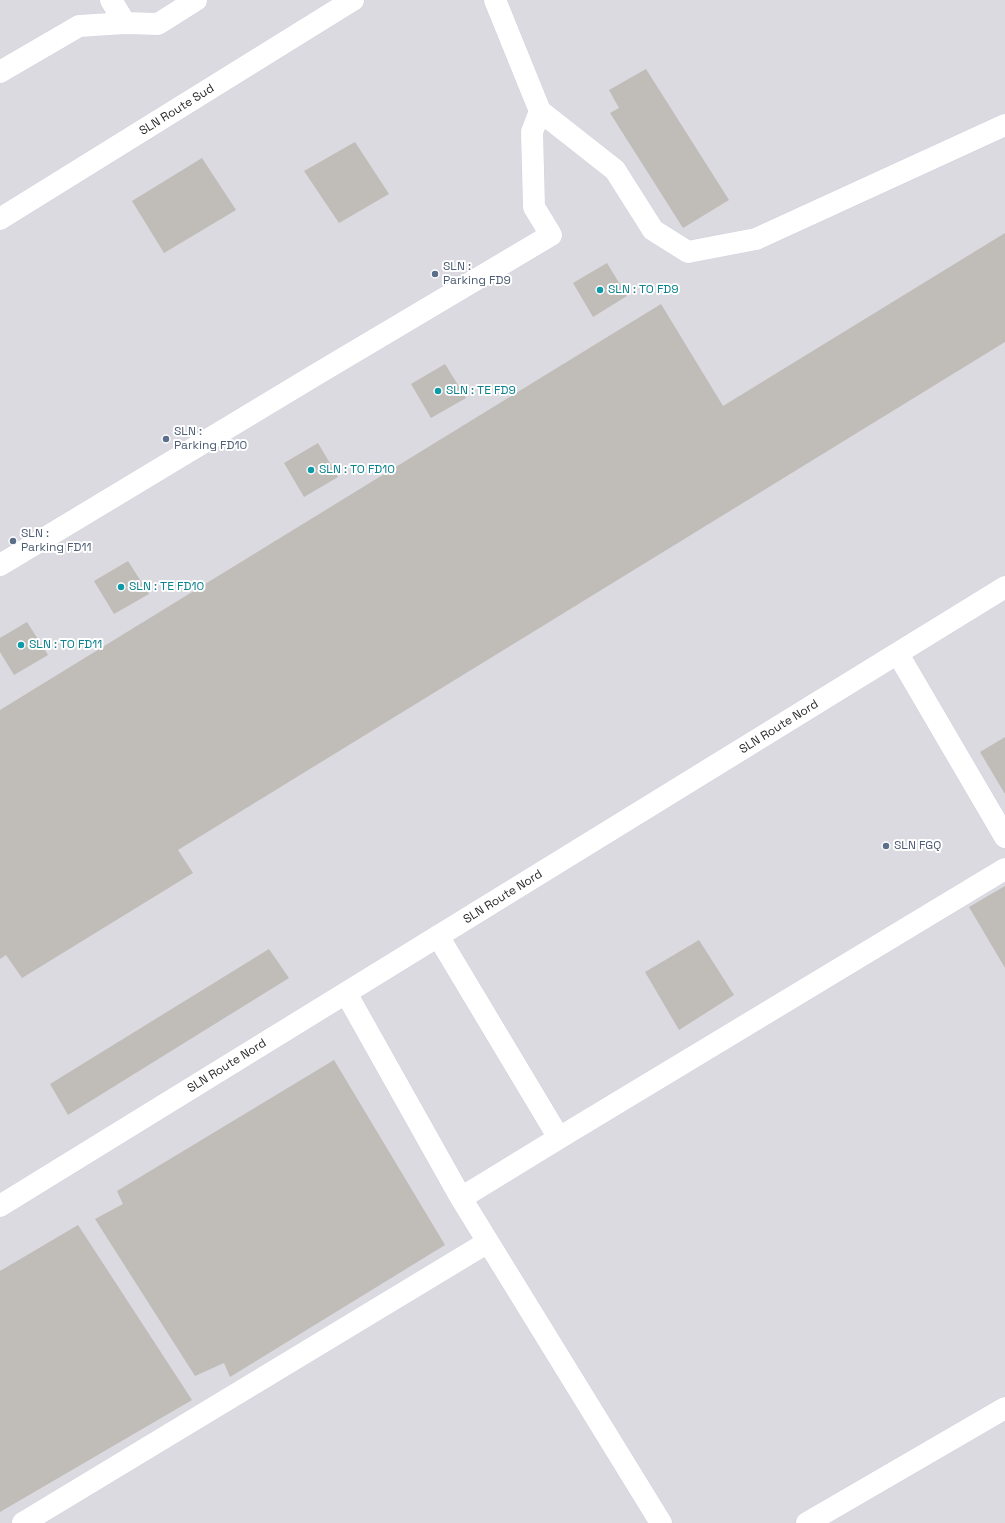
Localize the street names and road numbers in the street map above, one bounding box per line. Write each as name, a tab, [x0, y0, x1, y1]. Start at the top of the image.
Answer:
street label: SLN Route Sud	[137, 81, 217, 139]
street label: SLN Route Nord	[737, 697, 821, 757]
street label: SLN Route Nord	[461, 867, 545, 927]
street label: SLN Route Nord	[185, 1036, 269, 1096]

